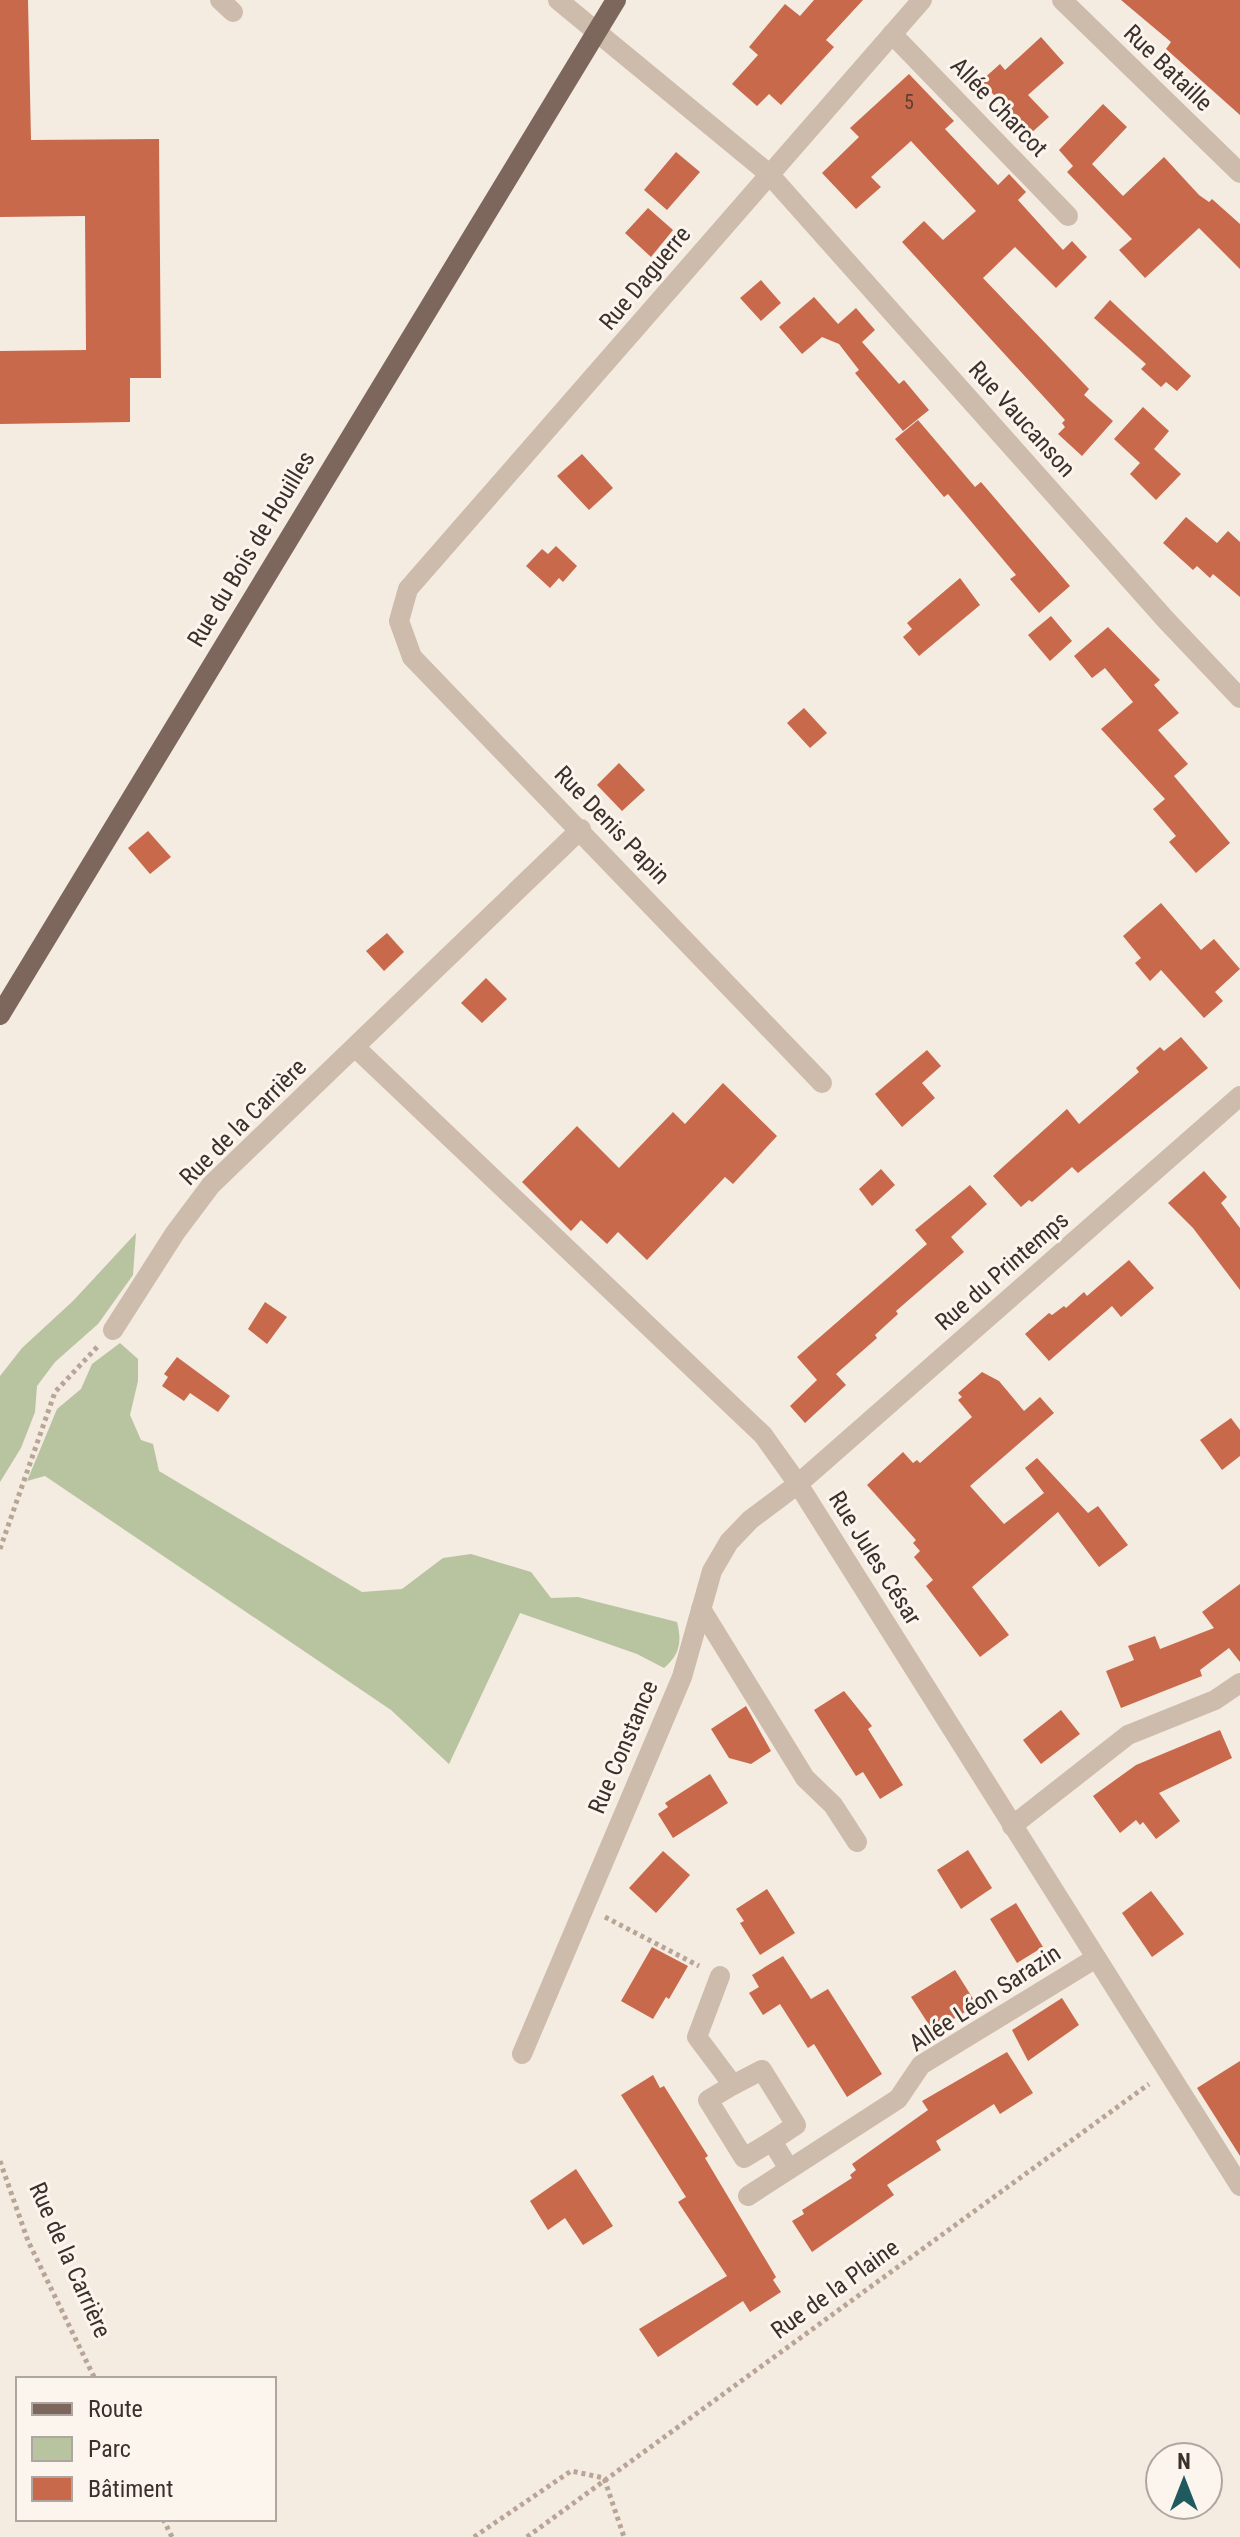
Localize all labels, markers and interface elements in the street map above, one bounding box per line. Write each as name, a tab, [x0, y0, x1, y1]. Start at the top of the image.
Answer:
street label: Rue Bataille	[1118, 19, 1218, 117]
street label: Allée Charcot	[945, 52, 1053, 162]
house number: 5	[904, 90, 914, 114]
street label: Rue Daguerre	[594, 220, 696, 336]
street label: Rue Vaucanson	[963, 355, 1081, 483]
street label: Rue du Bois de Houilles	[182, 446, 320, 652]
street label: Rue Denis Papin	[549, 760, 675, 890]
street label: Rue de la Carrière	[174, 1053, 312, 1191]
street label: Rue du Printemps	[930, 1206, 1074, 1336]
street label: Rue Jules César	[823, 1486, 927, 1630]
street label: Rue Constance	[582, 1676, 664, 1818]
street label: Allée Léon Sarazin	[904, 1939, 1066, 2057]
street label: Rue de la Carrière	[23, 2178, 117, 2342]
street label: Rue de la Plaine	[766, 2233, 904, 2345]
legend	[16, 2377, 276, 2521]
text: Route	[88, 2395, 143, 2423]
text: Parc	[88, 2435, 131, 2463]
north arrow	[1144, 2441, 1224, 2521]
text: N	[1177, 2449, 1191, 2474]
text: Bâtiment	[88, 2475, 173, 2503]

